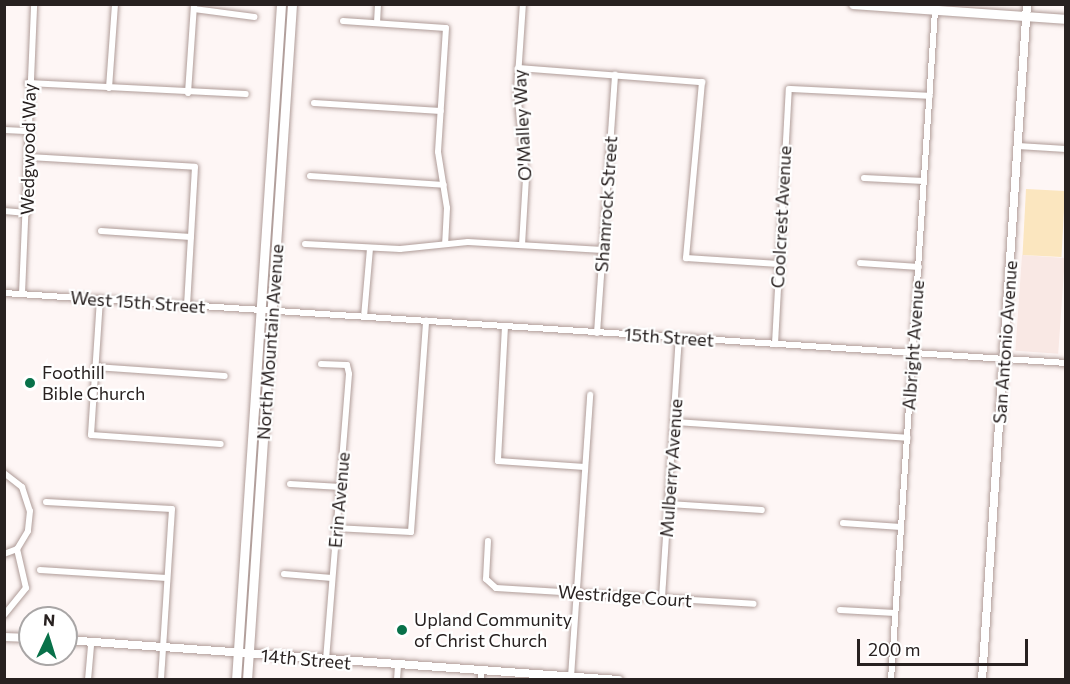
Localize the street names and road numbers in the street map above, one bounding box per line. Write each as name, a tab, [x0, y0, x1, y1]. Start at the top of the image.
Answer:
street label: O'Malley Way	[508, 69, 536, 181]
street label: Wedgwood Way	[16, 83, 40, 215]
street label: Shamrock Street	[590, 135, 622, 273]
street label: Coolcrest Avenue	[766, 145, 796, 289]
street label: North Mountain Avenue	[252, 243, 288, 441]
street label: San Antonio Avenue	[989, 260, 1021, 424]
street label: Albright Avenue	[898, 279, 928, 411]
street label: West 15th Street	[70, 286, 206, 318]
street label: 15th Street	[623, 323, 715, 351]
street label: Mulberry Avenue	[655, 398, 687, 538]
street label: Erin Avenue	[324, 451, 354, 549]
street label: Westridge Court	[557, 581, 693, 611]
street label: 14th Street	[260, 644, 352, 674]

